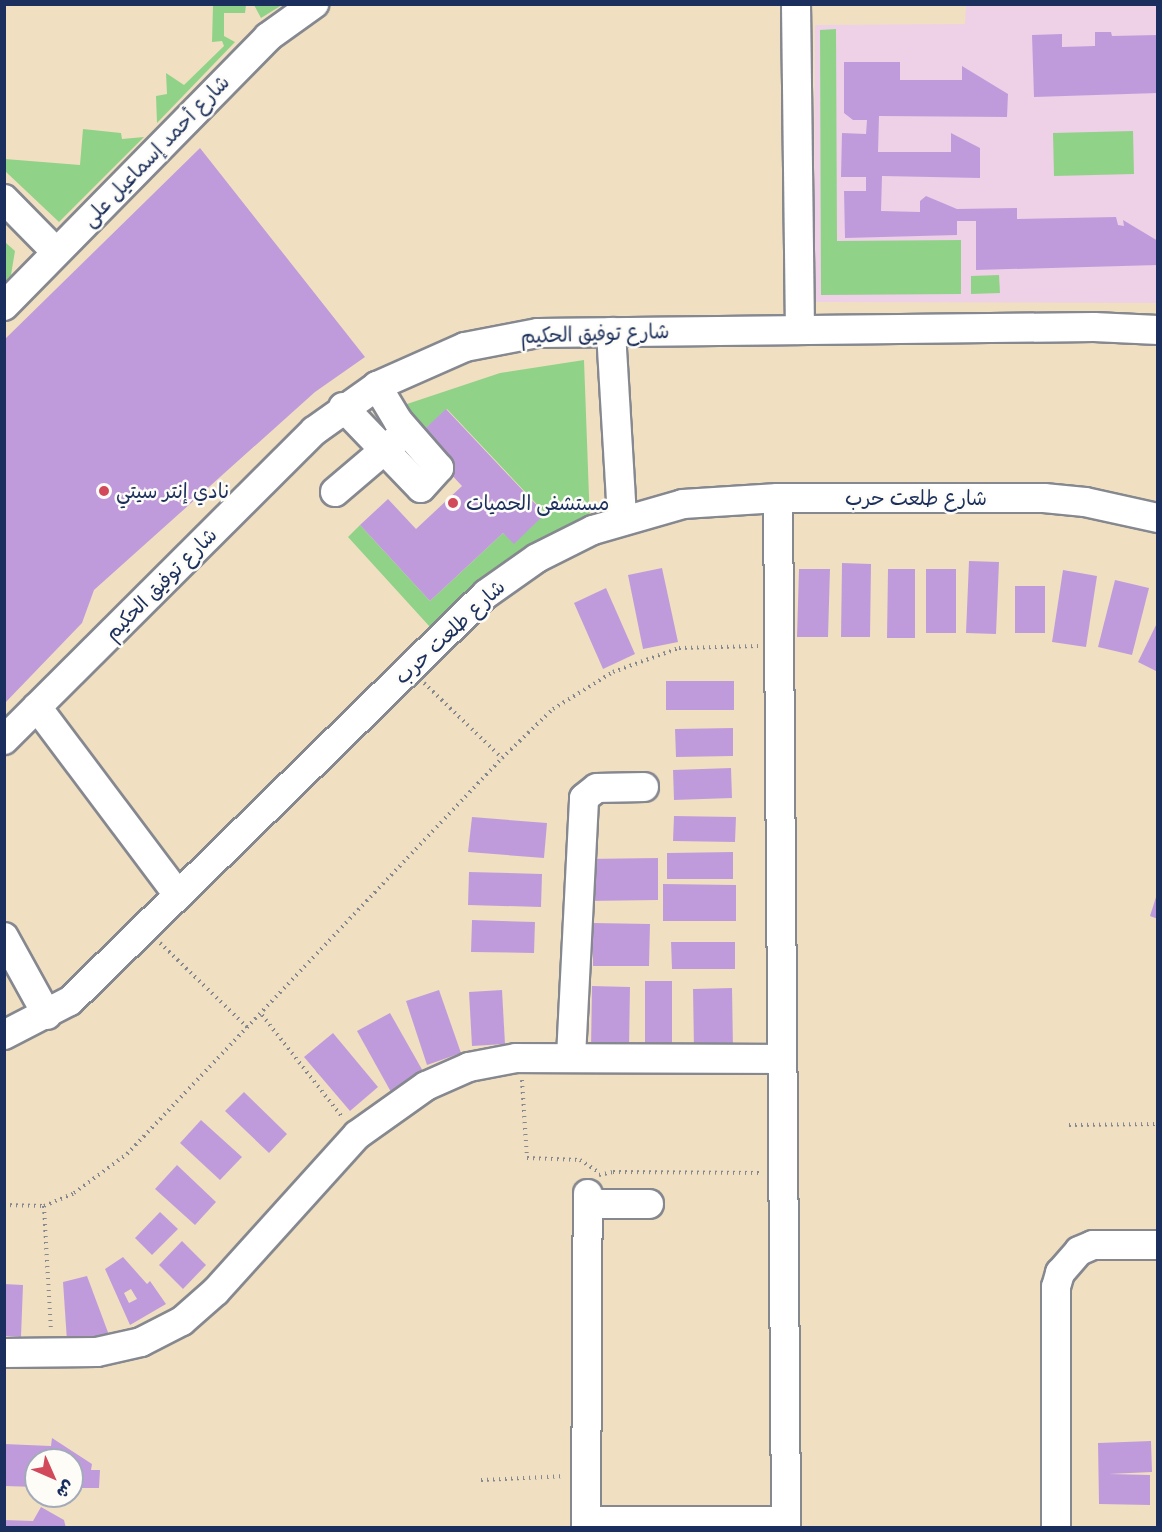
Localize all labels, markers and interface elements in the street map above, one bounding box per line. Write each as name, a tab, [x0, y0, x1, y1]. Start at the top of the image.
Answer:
street label: شارع أحمد إسماعيل على	[77, 70, 235, 232]
street label: شارع توفيق الحكيم	[520, 319, 670, 349]
place label: نادي إنتر سيتي	[116, 479, 229, 503]
marker: نادي إنتر سيتي	[97, 484, 111, 498]
street label: شارع طلعت حرب	[845, 486, 987, 510]
place label: مستشفى الحميات	[466, 491, 609, 515]
marker: مستشفى الحميات	[444, 494, 462, 512]
street label: شارع توفيق الحكيم	[100, 523, 222, 645]
street label: شارع طلعت حرب	[390, 575, 510, 689]
north arrow	[24, 1448, 84, 1508]
text: ش	[49, 1473, 82, 1506]

